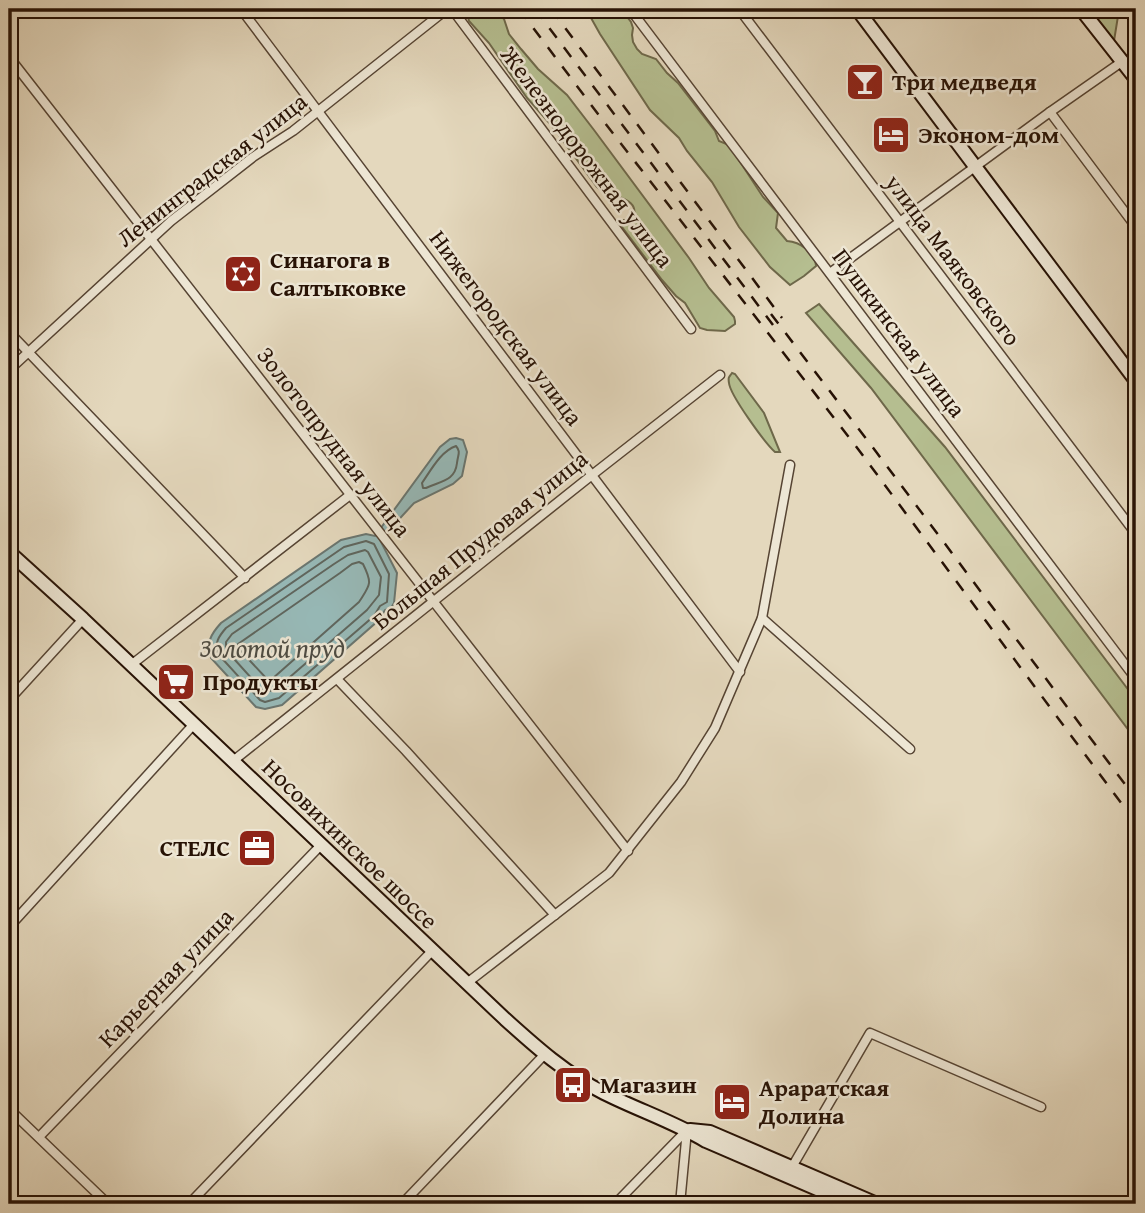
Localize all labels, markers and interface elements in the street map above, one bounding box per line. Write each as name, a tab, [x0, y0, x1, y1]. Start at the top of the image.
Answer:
street label: Железнодорожная улица	[492, 38, 683, 275]
bar icon: Три медведя	[844, 61, 886, 103]
place label: Три медведя	[892, 64, 1037, 99]
street label: Ленинградская улица	[109, 84, 315, 255]
hotel icon: Эконом-дом	[870, 114, 912, 156]
place label: Эконом-дом	[918, 117, 1059, 152]
street label: улица Маяковского	[877, 166, 1030, 353]
street label: Нижегородская улица	[421, 223, 592, 433]
street label: Пушкинская улица	[824, 241, 975, 425]
place label: Синагога в Салтыковке	[270, 242, 406, 305]
synagogue icon: Синагога в Салтыковке	[222, 253, 264, 295]
street label: Золотопрудная улица	[249, 339, 420, 545]
street label: Большая Прудовая улица	[364, 441, 596, 638]
water label: Золотой пруд	[199, 628, 345, 667]
supermarket icon: Продукты	[155, 661, 197, 703]
place label: Продукты	[203, 664, 319, 699]
street label: Носовихинское шоссе	[255, 750, 446, 937]
office icon: СТЕЛС	[236, 827, 278, 869]
place label: СТЕЛС	[160, 830, 230, 865]
street label: Карьерная улица	[90, 900, 242, 1055]
bus stop icon: Магазин	[552, 1064, 594, 1106]
place label: Магазин	[600, 1067, 697, 1102]
place label: Араратская Долина	[758, 1070, 889, 1133]
hotel icon: Араратская Долина	[711, 1081, 753, 1123]

